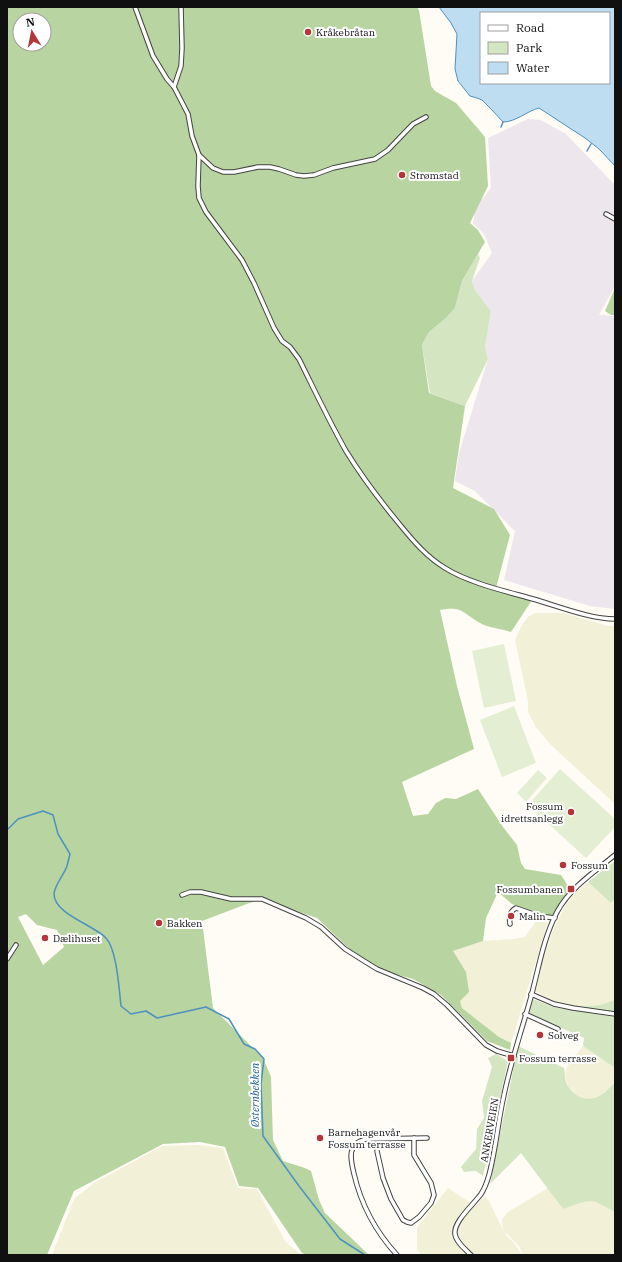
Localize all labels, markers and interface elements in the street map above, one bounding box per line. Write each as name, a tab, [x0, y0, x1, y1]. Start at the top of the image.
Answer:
north arrow	[12, 12, 52, 52]
legend	[480, 12, 610, 84]
text: N	[25, 14, 36, 30]
text: Road	[516, 20, 545, 35]
place label: Kråkebråtan	[316, 26, 376, 39]
marker: Kråkebråtan	[303, 27, 313, 37]
text: Park	[516, 40, 542, 55]
text: Water	[516, 60, 550, 75]
place label: Strømstad	[410, 169, 459, 182]
marker: Strømstad	[397, 170, 407, 180]
place label: Fossum idrettsanlegg	[501, 800, 564, 825]
marker: Fossum idrettsanlegg	[566, 807, 576, 817]
place label: Fossum	[571, 859, 608, 872]
marker: Fossum	[558, 860, 568, 870]
place label: Fossumbanen	[496, 883, 564, 896]
marker: Fossumbanen	[566, 884, 576, 894]
place label: Malin	[519, 910, 546, 923]
marker: Malin	[506, 911, 516, 921]
place label: Bakken	[167, 917, 203, 930]
marker: Bakken	[154, 918, 164, 928]
place label: Dælihuset	[53, 932, 101, 945]
marker: Dælihuset	[40, 933, 50, 943]
place label: Solveg	[548, 1029, 579, 1042]
marker: Solveg	[535, 1030, 545, 1040]
place label: Fossum terrasse	[519, 1052, 597, 1065]
marker: Fossum terrasse	[506, 1053, 516, 1063]
water label: Østernbekken	[248, 1062, 262, 1127]
street label: ANKERVEIEN	[477, 1097, 502, 1163]
place label: Barnehagenvår Fossum terrasse	[328, 1126, 406, 1151]
marker: Barnehagenvår Fossum terrasse	[315, 1133, 325, 1143]

